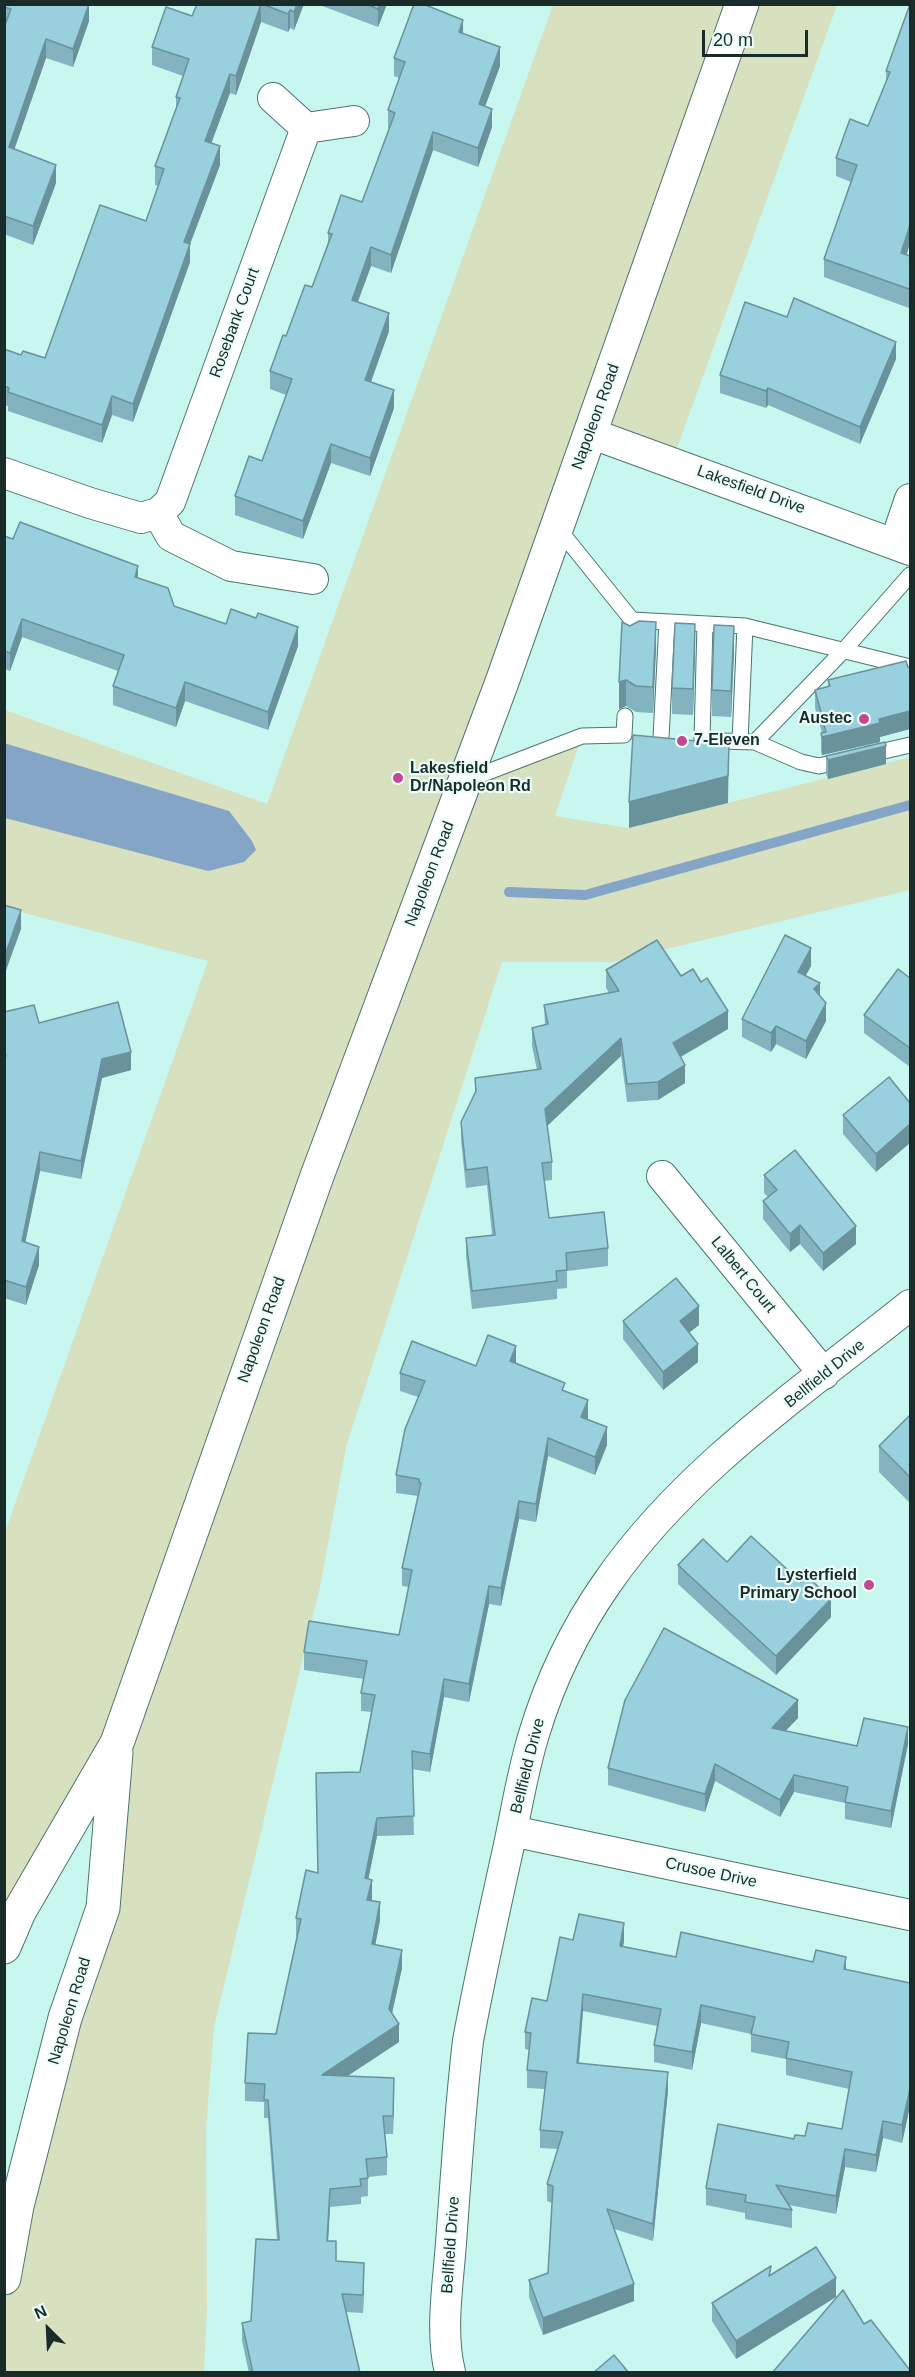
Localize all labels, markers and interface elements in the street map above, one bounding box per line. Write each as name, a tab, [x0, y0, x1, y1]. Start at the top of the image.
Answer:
scale bar	[705, 18, 812, 56]
text: 20 m	[713, 30, 753, 50]
street label: Rosebank Court	[206, 265, 264, 381]
street label: Napoleon Road	[568, 361, 624, 473]
street label: Lakesfield Drive	[694, 462, 808, 518]
place label: Austec	[799, 709, 852, 729]
marker: Austec	[857, 712, 871, 726]
place label: 7-Eleven	[694, 731, 760, 751]
marker: 7-Eleven	[675, 734, 689, 748]
place label: Lakesfield Dr/Napoleon Rd	[410, 759, 531, 797]
marker: Lakesfield Dr/Napoleon Rd	[391, 771, 405, 785]
street label: Napoleon Road	[401, 819, 459, 929]
street label: Lalbert Court	[706, 1233, 780, 1317]
street label: Napoleon Road	[234, 1274, 290, 1386]
street label: Bellfield Drive	[781, 1336, 869, 1412]
place label: Lysterfield Primary School	[740, 1566, 857, 1604]
marker: Lysterfield Primary School	[862, 1578, 876, 1592]
street label: Bellfield Drive	[507, 1716, 549, 1816]
street label: Crusoe Drive	[663, 1854, 759, 1892]
street label: Napoleon Road	[45, 1955, 95, 2067]
street label: Bellfield Drive	[438, 2196, 464, 2294]
north arrow	[18, 2299, 78, 2359]
text: N	[32, 2302, 49, 2322]

